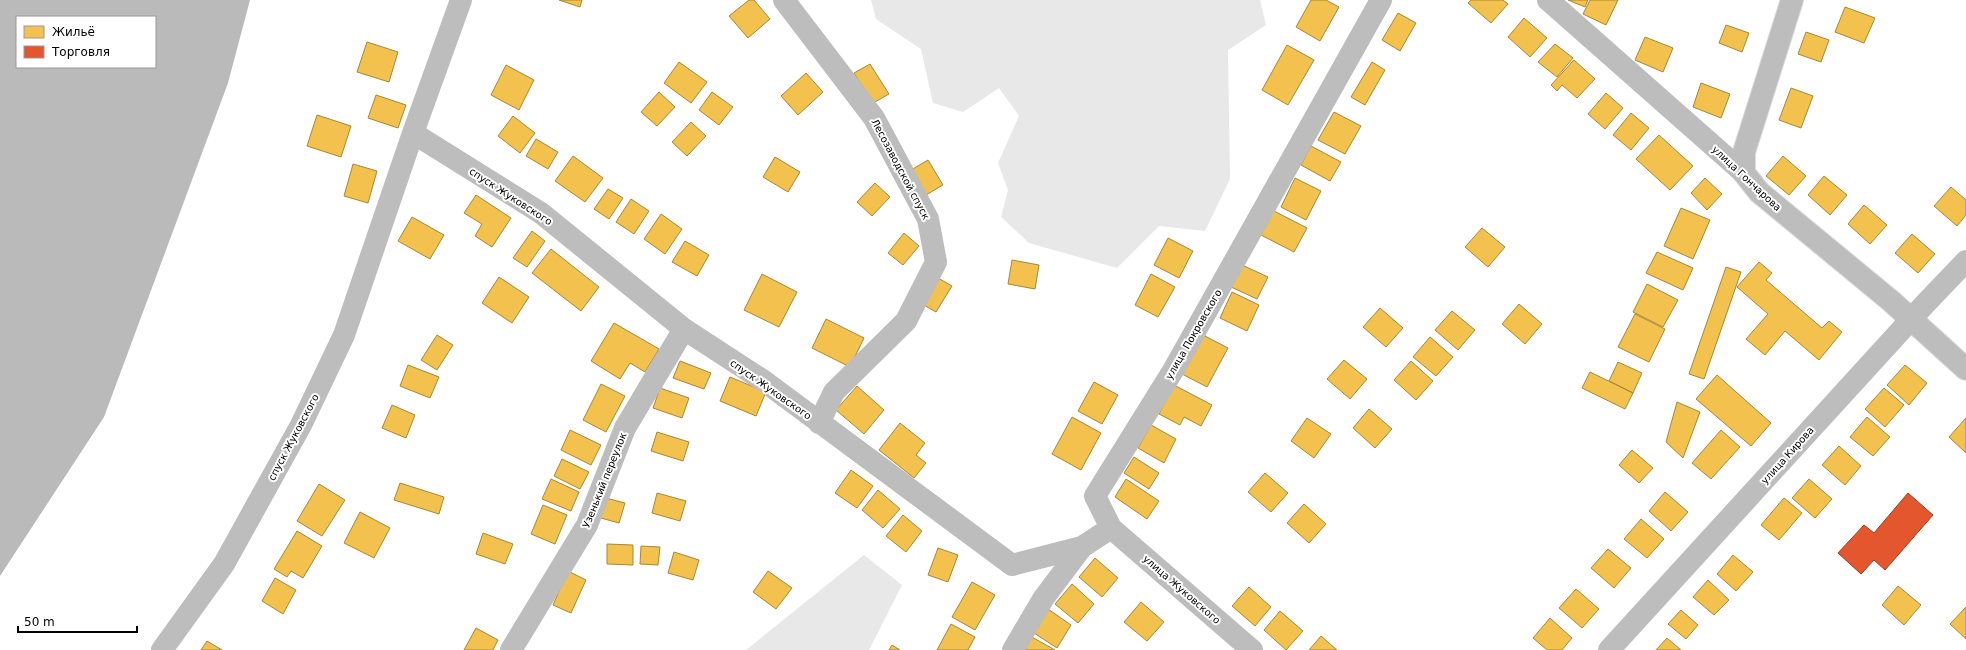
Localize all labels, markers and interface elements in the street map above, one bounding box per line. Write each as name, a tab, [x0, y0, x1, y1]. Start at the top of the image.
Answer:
legend	[16, 16, 156, 68]
text: Жильё	[52, 25, 95, 39]
text: Торговля	[51, 45, 110, 59]
street label: Лесозаводской спуск	[869, 117, 932, 221]
street label: улица Гончарова	[1710, 144, 1783, 213]
street label: спуск Жуковского	[467, 166, 554, 227]
street label: улица Покровского	[1163, 287, 1224, 381]
street label: спуск Жуковского	[728, 357, 813, 422]
street label: спуск Жуковского	[266, 392, 321, 482]
street label: улица Кирова	[1759, 425, 1816, 486]
street label: Узенький переулок	[580, 431, 629, 529]
street label: улица Жуковского	[1141, 553, 1223, 626]
scale bar	[18, 608, 137, 634]
text: 50 m	[24, 615, 55, 629]

